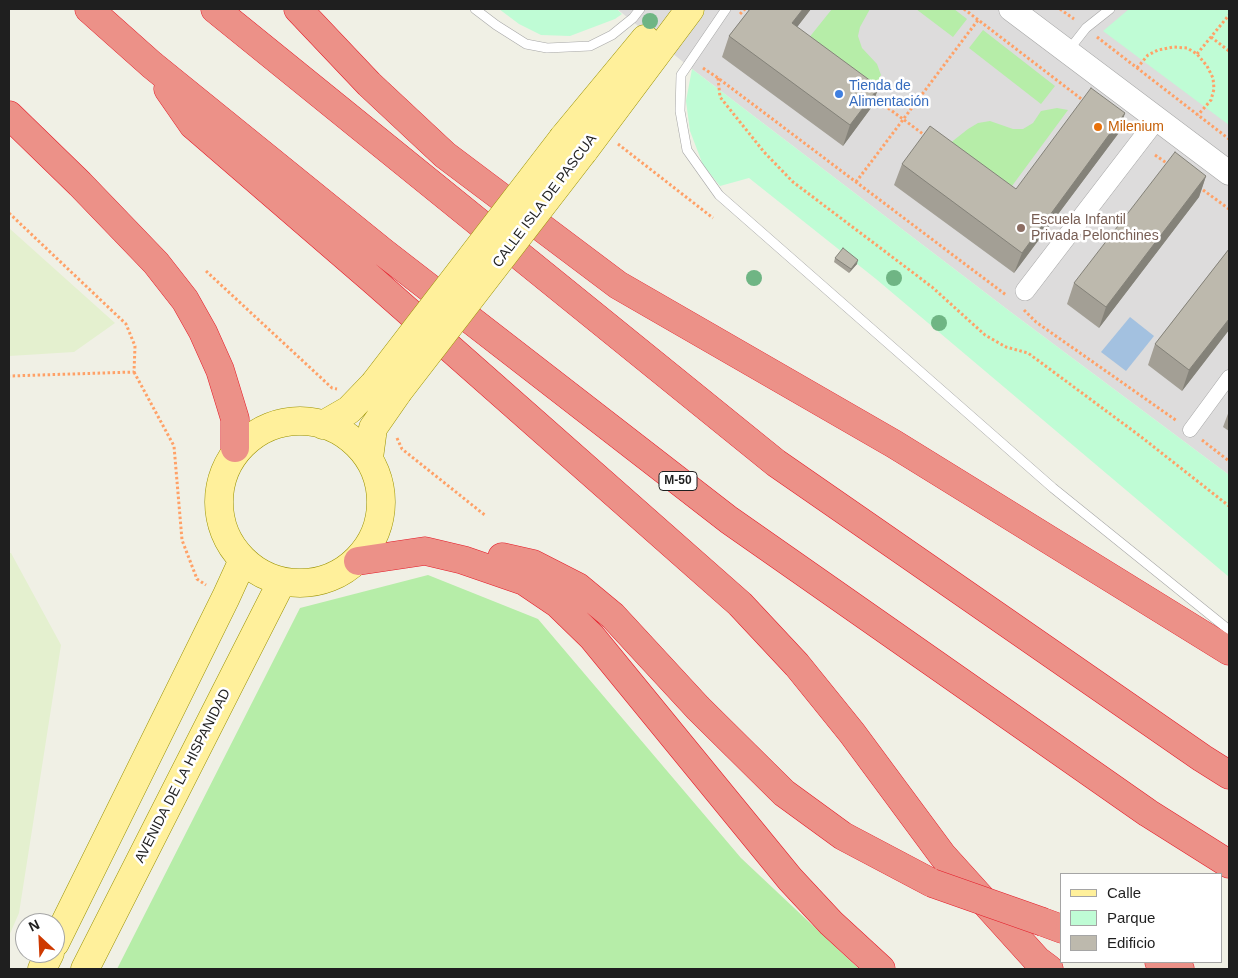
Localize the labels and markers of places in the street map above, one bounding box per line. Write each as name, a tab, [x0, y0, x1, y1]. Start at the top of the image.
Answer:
place label: Tienda de Alimentación	[849, 78, 929, 110]
marker: Tienda de Alimentación	[833, 88, 845, 100]
place label: Milenium	[1108, 119, 1164, 135]
marker: Milenium	[1092, 121, 1104, 133]
place label: Escuela Infantil Privada Pelonchines	[1031, 212, 1159, 244]
marker: Escuela Infantil Privada Pelonchines	[1015, 222, 1027, 234]

